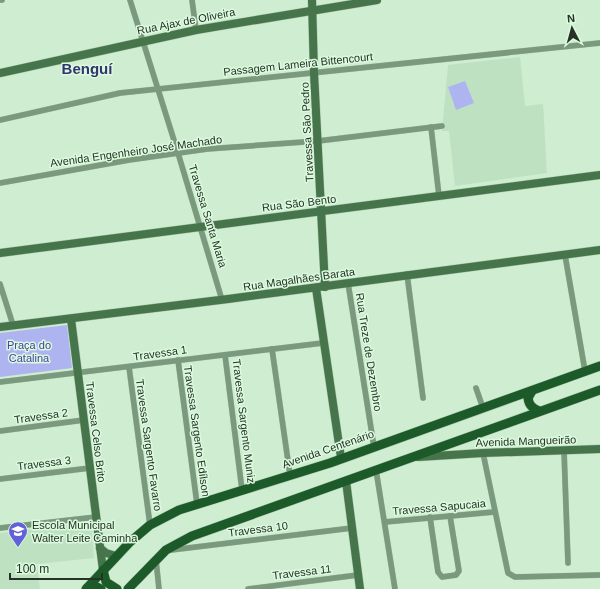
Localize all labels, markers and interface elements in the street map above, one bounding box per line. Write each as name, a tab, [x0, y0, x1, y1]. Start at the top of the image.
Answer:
street label: Rua Ajax de Oliveira	[136, 5, 237, 36]
north arrow	[552, 8, 592, 48]
text: N	[566, 12, 576, 24]
street label: Passagem Lameira Bittencourt	[223, 50, 373, 78]
district label: Benguí	[62, 60, 113, 77]
street label: Travessa São Pedro	[298, 82, 316, 182]
street label: Avenida Engenheiro José Machado	[49, 133, 223, 169]
street label: Travessa Santa Maria	[187, 163, 230, 270]
street label: Rua São Bento	[261, 192, 337, 214]
street label: Rua Magalhães Barata	[242, 265, 356, 293]
street label: Rua Treze de Dezembro	[354, 292, 384, 412]
park label: Praça do Catalina	[7, 339, 51, 364]
street label: Travessa 1	[132, 343, 188, 363]
street label: Travessa Sargento Muniz	[230, 358, 258, 484]
street label: Travessa Sargento Edílson	[182, 365, 212, 497]
street label: Travessa Sargento Favarro	[134, 378, 164, 512]
street label: Travessa Celso Brito	[84, 381, 108, 483]
street label: Travessa 2	[13, 406, 69, 426]
street label: Avenida Centenário	[280, 428, 376, 470]
street label: Avenida Mangueirão	[475, 433, 577, 449]
street label: Travessa 3	[16, 454, 72, 472]
street label: Travessa Sapucaia	[392, 497, 487, 517]
place label: Escola Municipal Walter Leite Caminha	[32, 519, 138, 544]
street label: Travessa 10	[227, 519, 289, 539]
school or university icon: Escola Municipal Walter Leite Caminha	[7, 520, 29, 548]
scale bar	[10, 555, 102, 581]
text: 100 m	[16, 562, 49, 576]
street label: Travessa 11	[272, 562, 332, 582]

